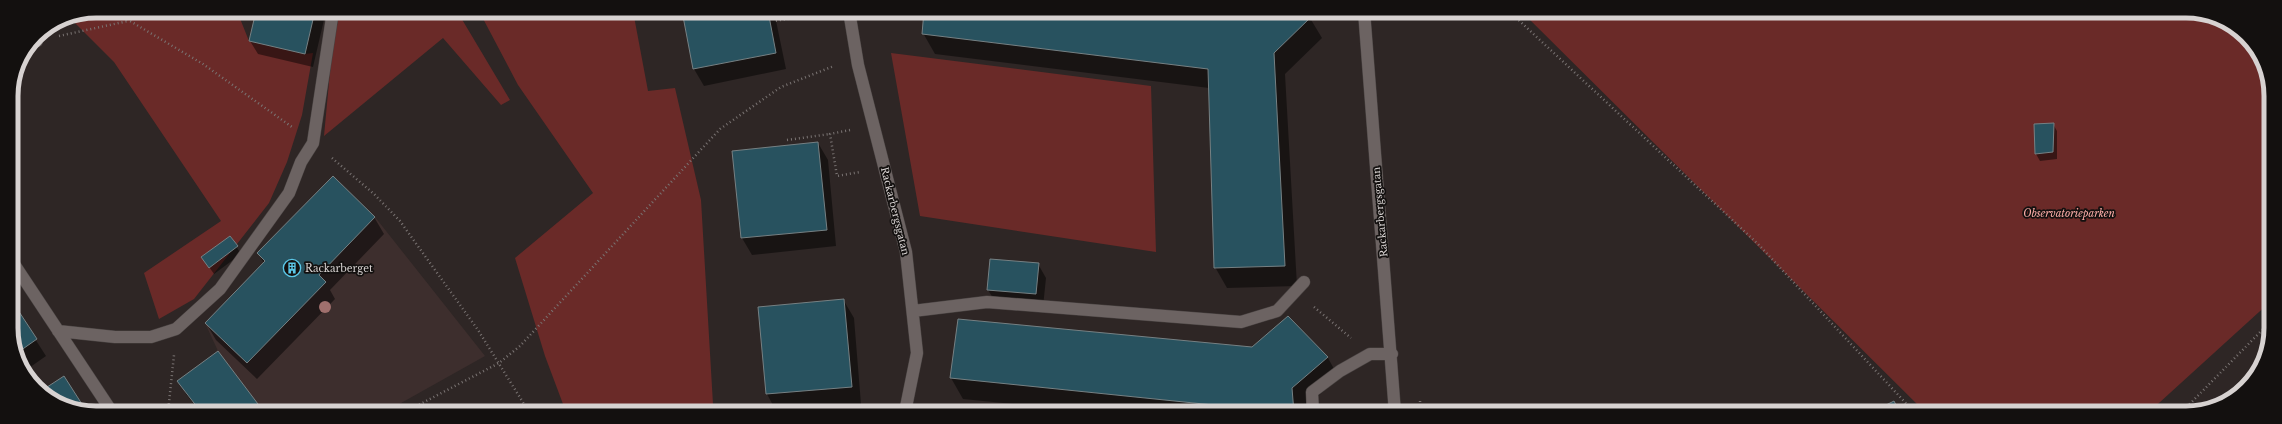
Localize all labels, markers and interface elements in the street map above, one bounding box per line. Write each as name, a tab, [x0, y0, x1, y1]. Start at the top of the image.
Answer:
street label: Rackarbergsgatan	[878, 165, 912, 257]
street label: Rackarbergsgatan	[1370, 166, 1390, 258]
park label: Observatorieparken	[2023, 207, 2115, 220]
building icon: Rackarberget	[282, 258, 302, 278]
place label: Rackarberget	[305, 262, 373, 275]

